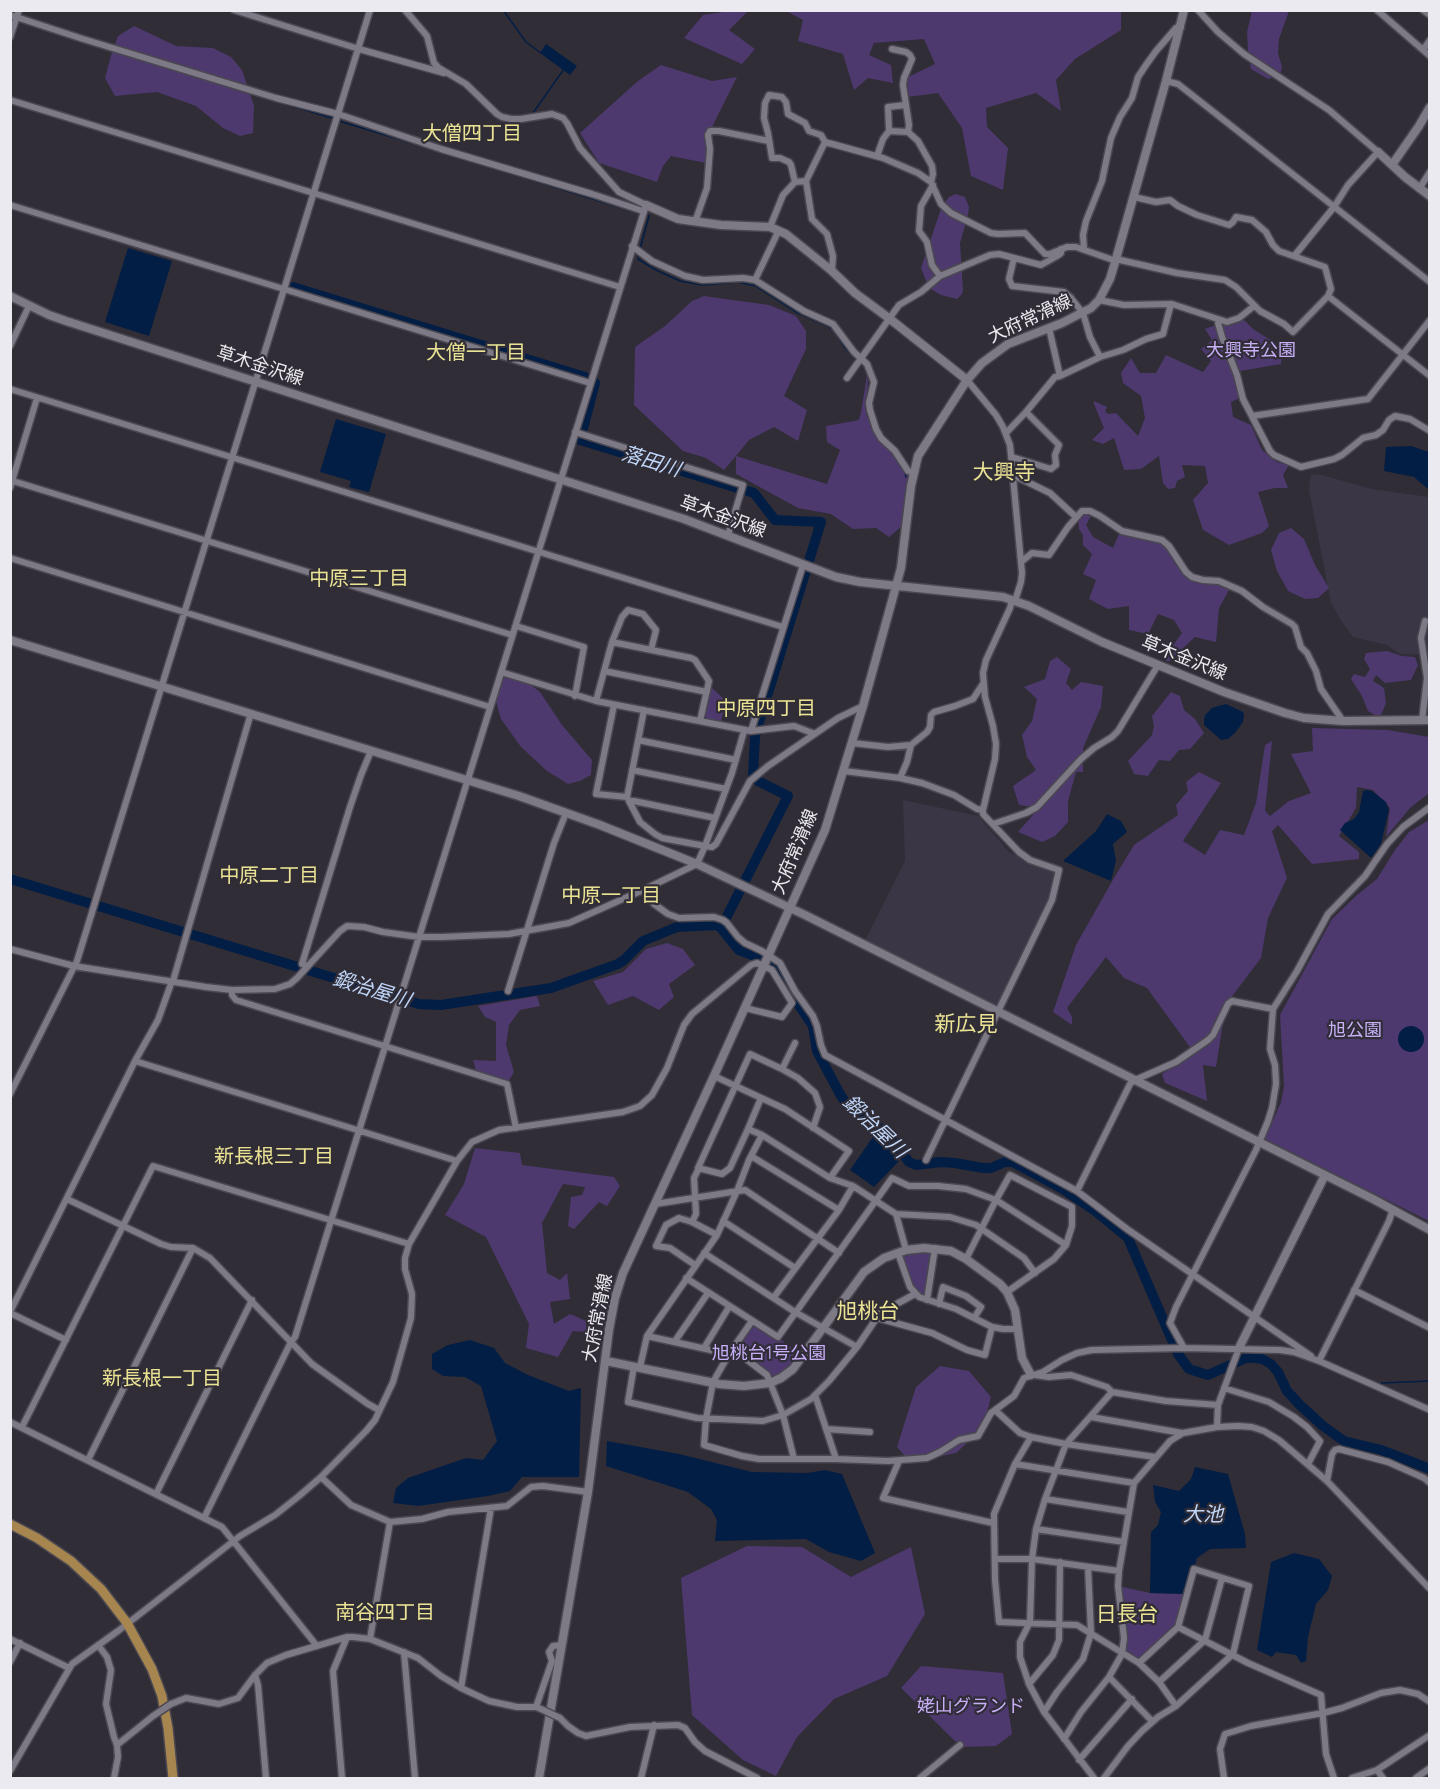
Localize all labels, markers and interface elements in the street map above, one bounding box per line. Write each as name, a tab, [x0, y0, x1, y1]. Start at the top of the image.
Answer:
district label: 大僧四丁目	[422, 122, 522, 146]
street label: 大府常滑線	[985, 290, 1075, 348]
park label: 大興寺公園	[1206, 340, 1296, 362]
district label: 大僧一丁目	[426, 341, 526, 365]
street label: 草木金沢線	[214, 342, 306, 390]
water label: 落田川	[619, 442, 683, 482]
district label: 大興寺	[973, 460, 1035, 486]
street label: 草木金沢線	[677, 491, 769, 543]
district label: 中原三丁目	[309, 567, 409, 591]
street label: 草木金沢線	[1138, 631, 1230, 685]
district label: 中原四丁目	[716, 697, 816, 721]
street label: 大府常滑線	[767, 806, 823, 898]
district label: 中原二丁目	[219, 864, 319, 888]
district label: 中原一丁目	[561, 884, 661, 908]
water label: 鍛治屋川	[330, 967, 414, 1013]
district label: 新広見	[935, 1012, 997, 1038]
park label: 旭公園	[1328, 1020, 1382, 1042]
water label: 鍛治屋川	[838, 1091, 912, 1163]
district label: 新長根三丁目	[214, 1145, 334, 1169]
street label: 大府常滑線	[579, 1272, 617, 1364]
district label: 旭桃台	[837, 1299, 899, 1325]
park label: 旭桃台1号公園	[712, 1343, 826, 1365]
district label: 新長根一丁目	[102, 1367, 222, 1391]
water label: 大池	[1183, 1503, 1223, 1527]
district label: 南谷四丁目	[335, 1601, 435, 1625]
district label: 日長台	[1096, 1602, 1158, 1628]
park label: 姥山グランド	[917, 1696, 1025, 1718]

